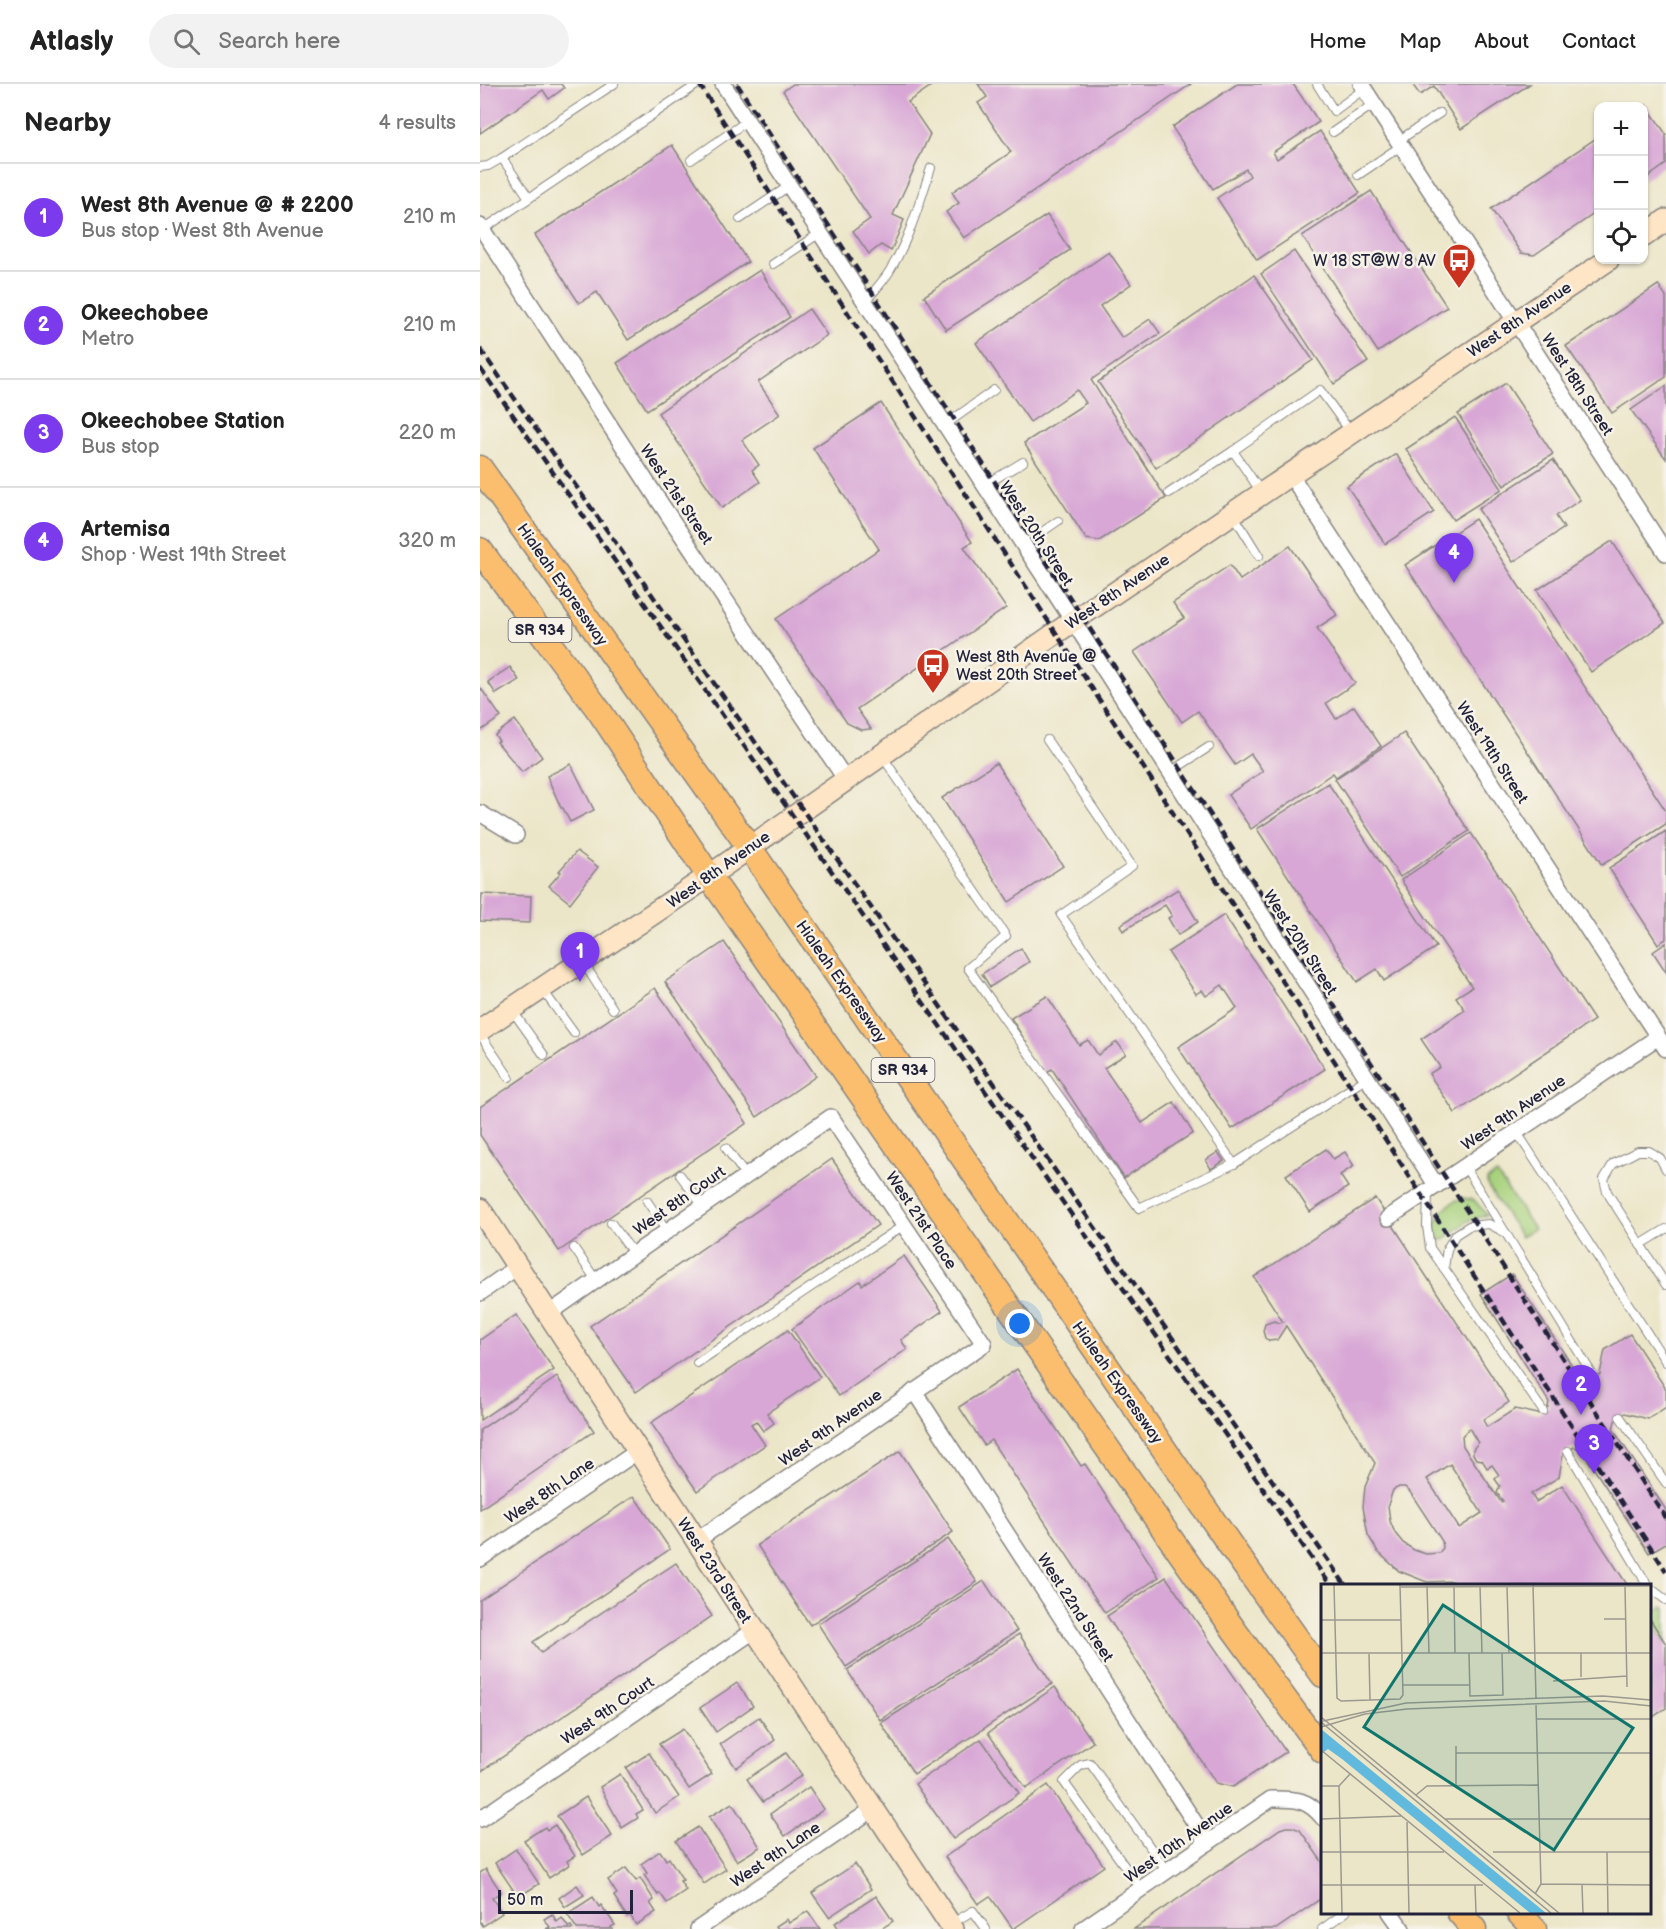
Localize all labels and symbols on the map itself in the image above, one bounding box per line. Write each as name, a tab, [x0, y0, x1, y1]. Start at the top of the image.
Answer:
bus stop icon: W 18 ST@W 8 AV	[1441, 242, 1477, 289]
place label: W 18 ST@W 8 AV	[1313, 252, 1436, 271]
street label: West 8th Avenue	[1464, 278, 1576, 362]
street label: West 18th Street	[1537, 330, 1617, 439]
street label: West 21st Street	[635, 441, 716, 549]
street label: West 20th Street	[995, 478, 1077, 590]
street label: Hialeah Expressway	[513, 520, 611, 650]
pin: 4	[1434, 534, 1474, 583]
street label: West 8th Avenue	[1062, 550, 1174, 634]
road number: SR 934	[508, 618, 572, 642]
bus stop icon: West 8th Avenue @ West 20th Street	[915, 647, 951, 694]
place label: West 8th Avenue @ West 20th Street	[956, 648, 1097, 685]
street label: West 19th Street	[1452, 698, 1532, 807]
street label: West 8th Avenue	[664, 827, 774, 913]
street label: West 20th Street	[1259, 887, 1341, 999]
street label: Hialeah Expressway	[792, 917, 890, 1047]
pin: 1	[560, 932, 600, 982]
road number: SR 934	[872, 1058, 934, 1082]
street label: West 9th Avenue	[1458, 1071, 1570, 1155]
street label: West 8th Court	[630, 1162, 730, 1240]
street label: West 21st Place	[881, 1168, 961, 1274]
your location	[1005, 1309, 1034, 1338]
street label: Hialeah Expressway	[1068, 1318, 1166, 1448]
pin: 2	[1562, 1366, 1600, 1415]
street label: West 9th Avenue	[776, 1385, 886, 1471]
pin: 3	[1574, 1424, 1614, 1474]
street label: West 8th Lane	[501, 1454, 599, 1528]
street label: West 23rd Street	[673, 1515, 755, 1627]
street label: West 22nd Street	[1033, 1550, 1117, 1666]
inset map	[1321, 1584, 1651, 1914]
street label: West 9th Court	[558, 1673, 658, 1749]
street label: West 10th Avenue	[1121, 1799, 1237, 1888]
street label: West 9th Lane	[727, 1818, 825, 1892]
scale bar	[498, 1887, 633, 1914]

